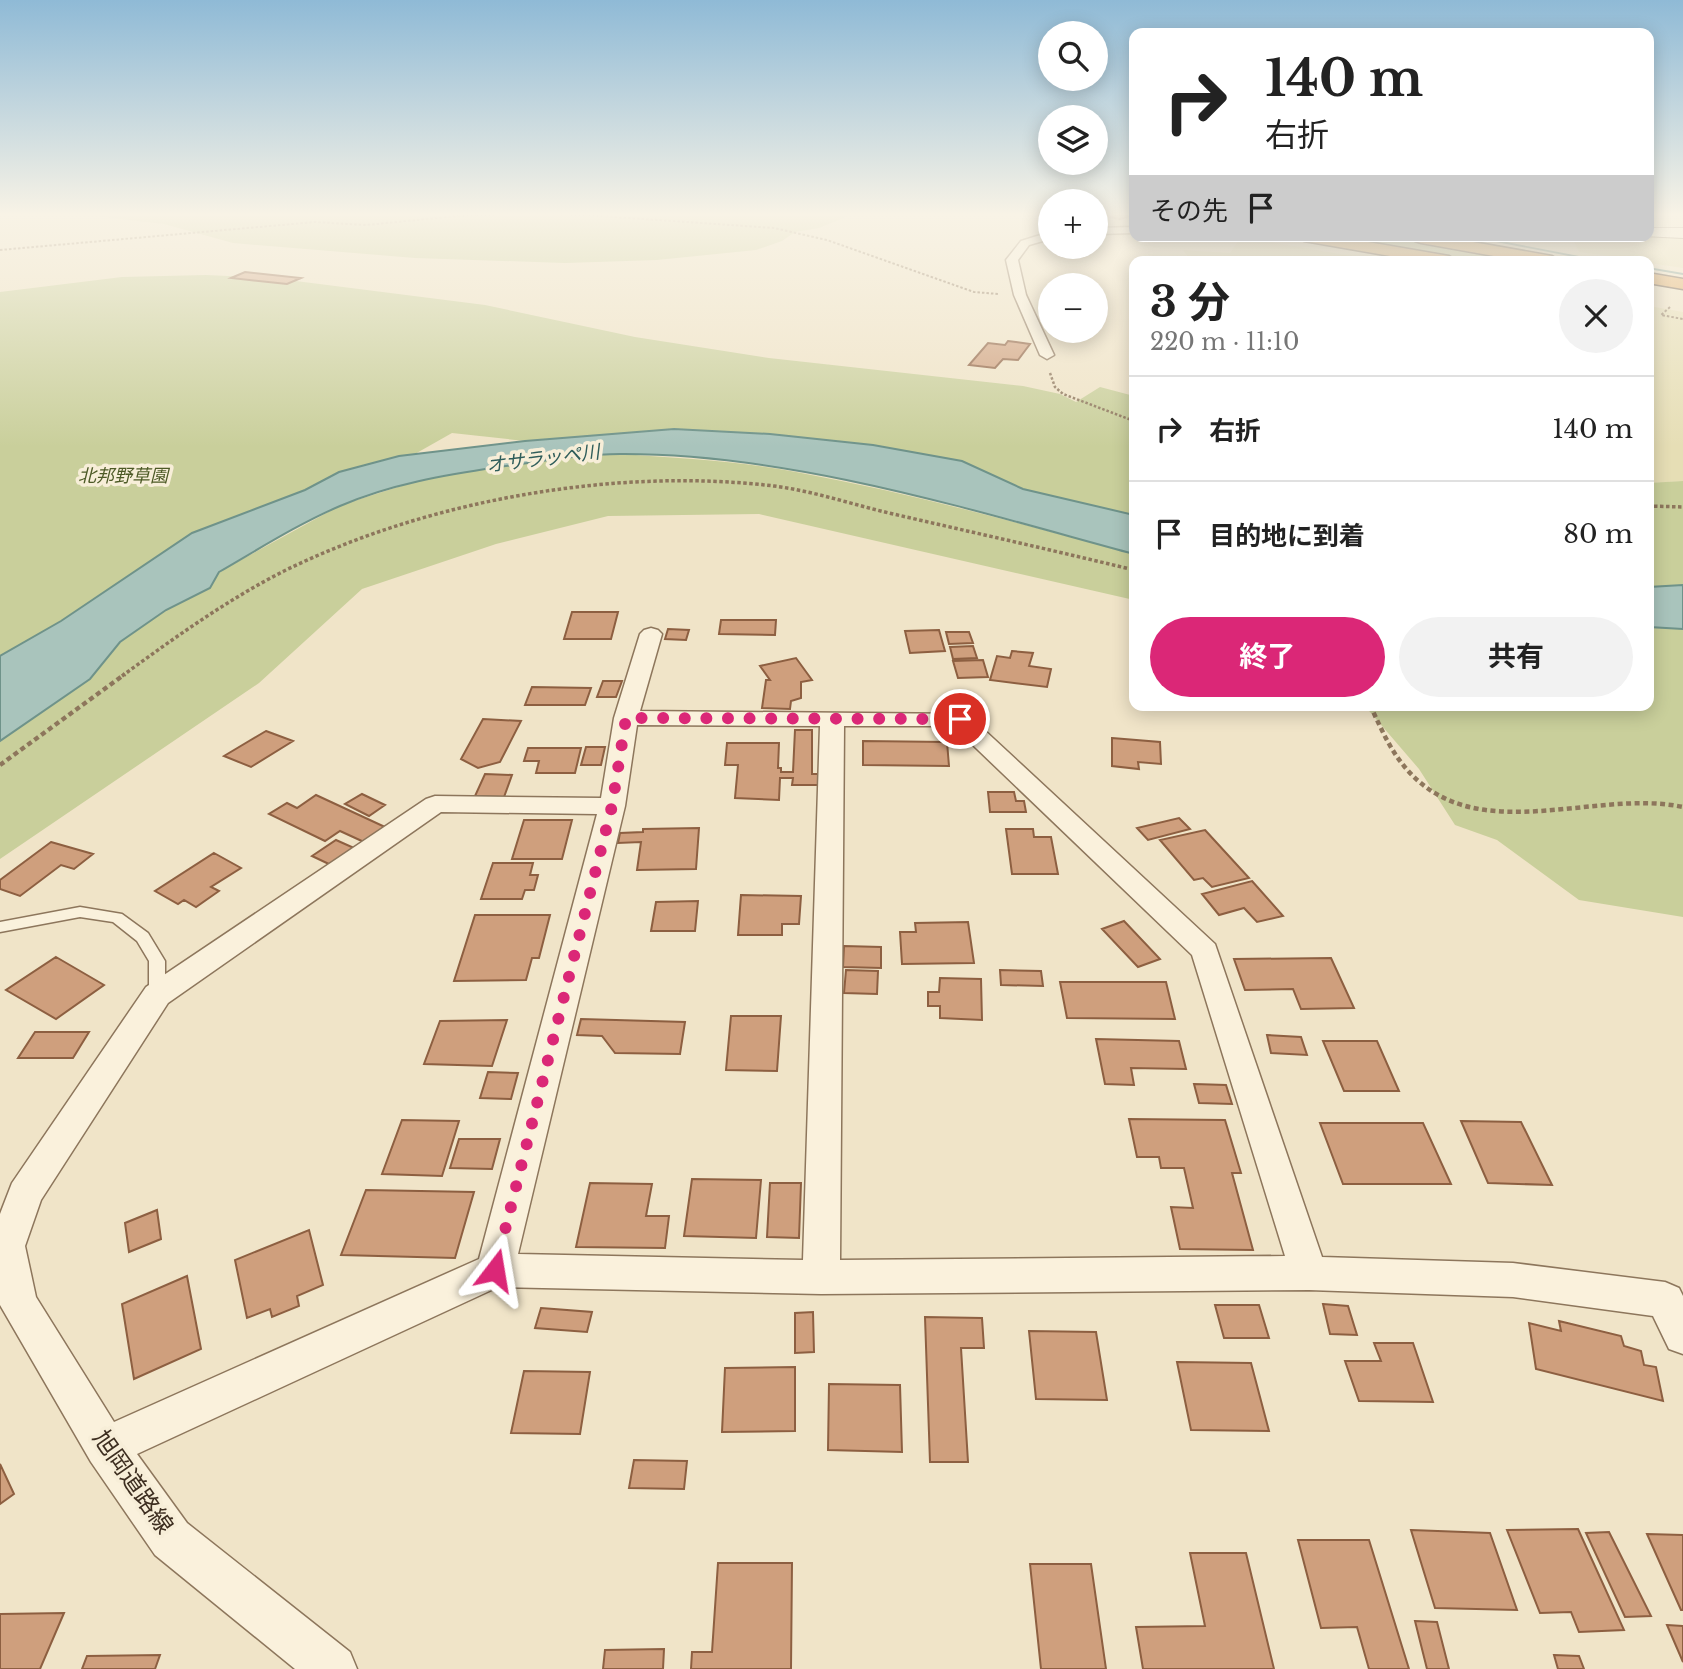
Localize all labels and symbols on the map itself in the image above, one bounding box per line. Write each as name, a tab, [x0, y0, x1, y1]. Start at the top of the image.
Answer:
water label: オサラッペ川	[485, 440, 603, 477]
park label: 北邦野草園	[78, 465, 171, 487]
pin	[930, 689, 990, 749]
position arrow	[458, 1233, 532, 1307]
street label: 旭岡道路線	[87, 1424, 180, 1539]

